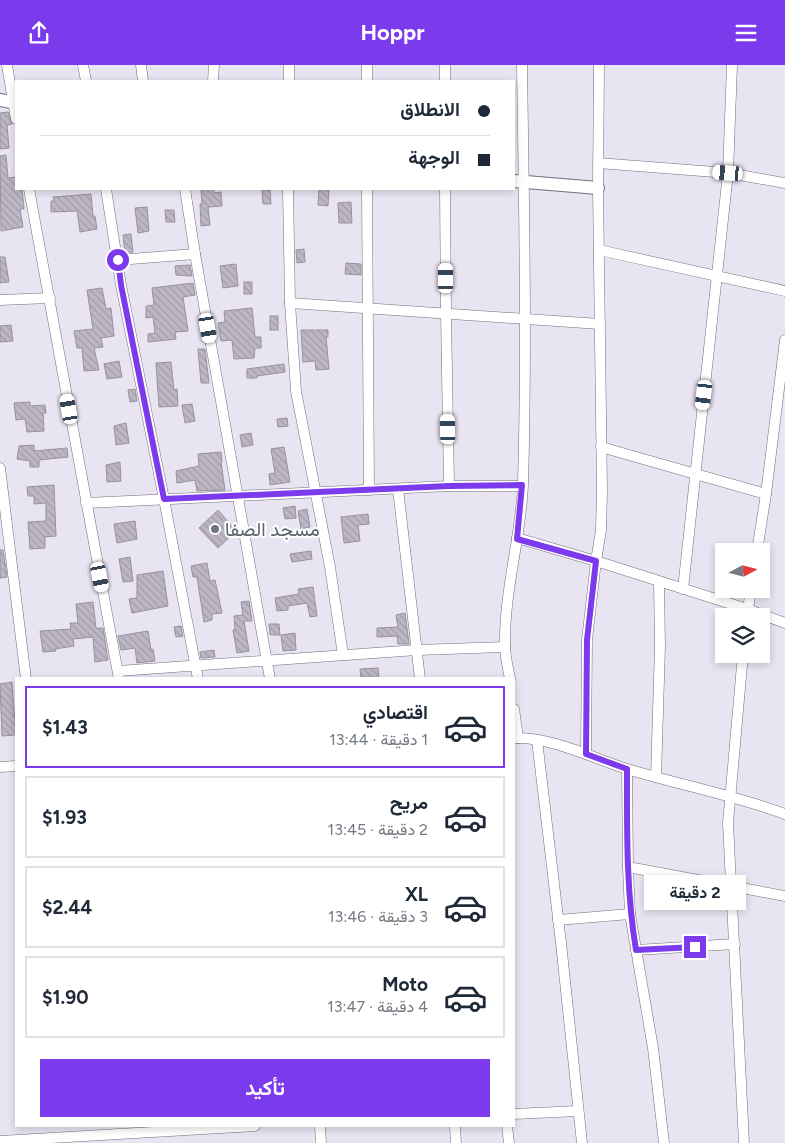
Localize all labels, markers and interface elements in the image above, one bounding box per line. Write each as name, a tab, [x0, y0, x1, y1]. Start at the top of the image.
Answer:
icon: share	[25, 19, 53, 47]
text: Hoppr	[360, 19, 425, 46]
icon: menu	[732, 19, 760, 47]
text: الانطلاق	[400, 98, 460, 121]
text: الوجهة	[408, 146, 460, 169]
car	[712, 164, 743, 182]
route start	[107, 249, 129, 271]
car	[438, 263, 453, 293]
car	[198, 312, 217, 344]
car	[694, 379, 713, 411]
car	[59, 393, 78, 425]
car	[440, 414, 455, 444]
place label: مسجد الصفا	[225, 518, 320, 541]
marker: مسجد الصفا	[209, 523, 221, 535]
north arrow	[715, 543, 770, 597]
map controls	[715, 543, 770, 663]
car	[89, 561, 110, 593]
button: layers	[715, 608, 770, 663]
text: اقتصادي	[363, 701, 428, 724]
icon: car	[443, 705, 488, 750]
text: $1.43	[42, 716, 88, 739]
text: 1 دقيقة · 13:44	[329, 730, 428, 749]
text: مريح	[390, 791, 428, 814]
icon: car	[443, 795, 488, 840]
text: $1.93	[42, 806, 87, 829]
text: 2 دقيقة · 13:45	[328, 820, 428, 839]
callout: 2 دقيقة	[644, 875, 746, 909]
text: XL	[405, 883, 428, 906]
text: 2 دقيقة	[670, 883, 720, 902]
icon: car	[443, 885, 488, 930]
text: $2.44	[42, 896, 92, 919]
text: 3 دقيقة · 13:46	[328, 907, 428, 926]
route end	[684, 936, 706, 958]
text: Moto	[382, 973, 428, 996]
icon: car	[443, 975, 488, 1020]
text: $1.90	[42, 986, 89, 1009]
text: 4 دقيقة · 13:47	[327, 997, 428, 1016]
button: تأكيد	[40, 1059, 490, 1117]

